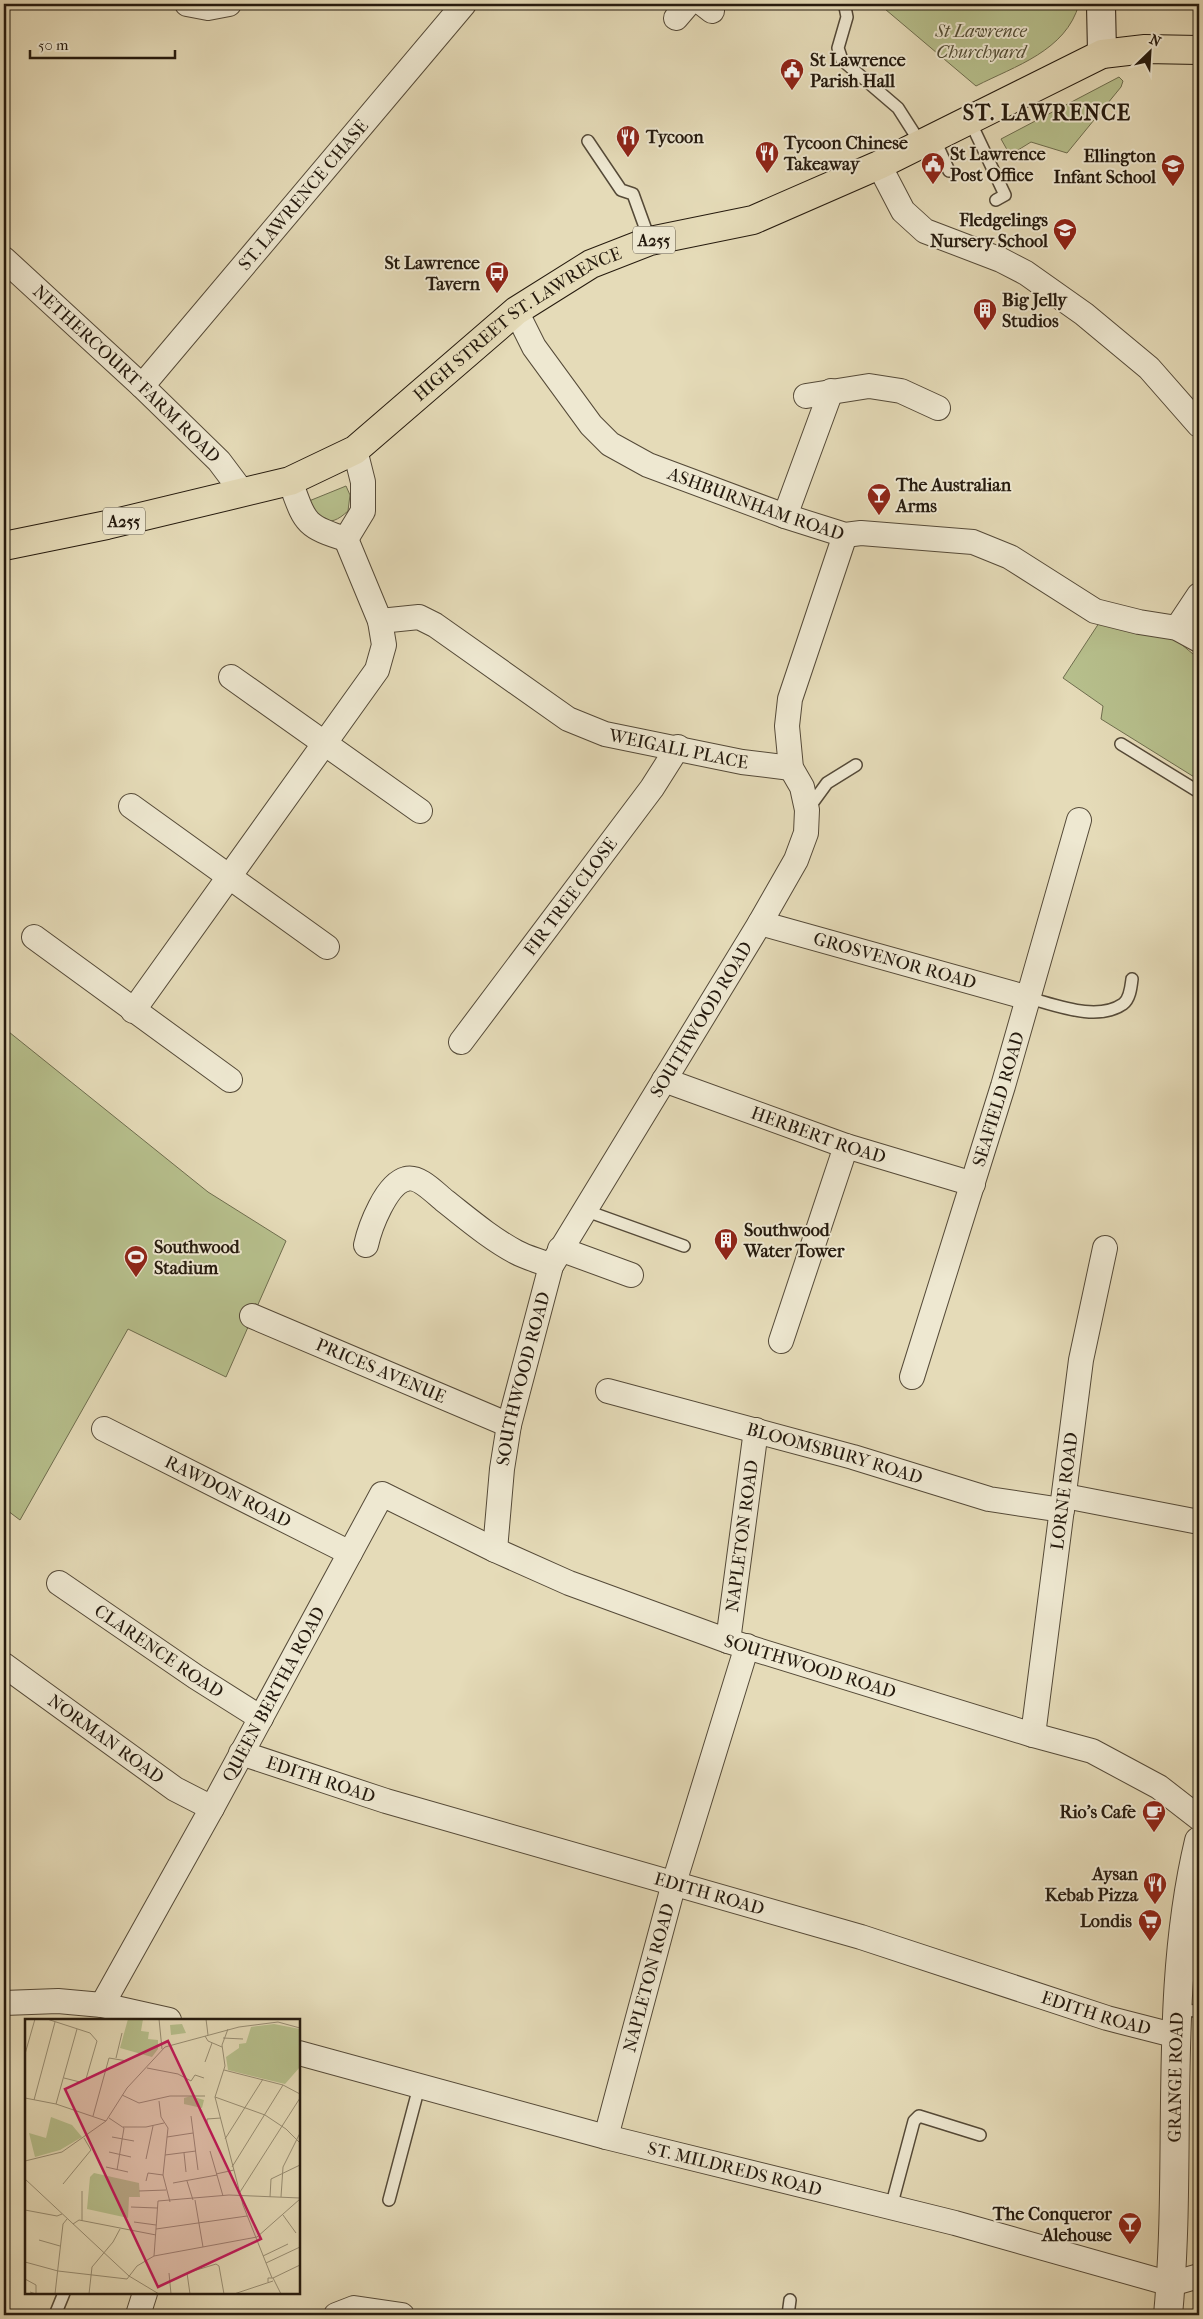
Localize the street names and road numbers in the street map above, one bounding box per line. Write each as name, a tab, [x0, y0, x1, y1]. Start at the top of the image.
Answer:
street label: ST. LAWRENCE CHASE	[234, 115, 372, 274]
road number: A255	[633, 226, 675, 254]
street label: HIGH STREET ST. LAWRENCE	[409, 243, 624, 405]
street label: NETHERCOURT FARM ROAD	[29, 281, 225, 467]
street label: ASHBURNHAM ROAD	[664, 462, 847, 545]
road number: A255	[103, 508, 145, 534]
street label: WEIGALL PLACE	[606, 724, 749, 773]
street label: FIR TREE CLOSE	[519, 833, 621, 960]
street label: GROSVENOR ROAD	[811, 928, 979, 993]
street label: SOUTHWOOD ROAD	[646, 938, 757, 1101]
street label: SEAFIELD ROAD	[968, 1029, 1029, 1169]
street label: HERBERT ROAD	[748, 1102, 888, 1168]
street label: SOUTHWOOD ROAD	[492, 1289, 554, 1467]
street label: PRICES AVENUE	[313, 1334, 449, 1407]
street label: BLOOMSBURY ROAD	[744, 1418, 925, 1488]
street label: LORNE ROAD	[1046, 1431, 1082, 1551]
street label: RAWDON ROAD	[162, 1451, 295, 1532]
street label: NAPLETON ROAD	[721, 1459, 762, 1613]
street label: CLARENCE ROAD	[90, 1600, 227, 1702]
street label: QUEEN BERTHA ROAD	[218, 1603, 330, 1785]
street label: SOUTHWOOD ROAD	[722, 1630, 899, 1703]
street label: NORMAN ROAD	[44, 1690, 168, 1788]
street label: EDITH ROAD	[263, 1752, 378, 1807]
street label: EDITH ROAD	[652, 1868, 767, 1919]
street label: NAPLETON ROAD	[619, 1901, 679, 2054]
street label: EDITH ROAD	[1038, 1987, 1153, 2039]
street label: GRANGE ROAD	[1164, 2012, 1188, 2143]
street label: ST. MILDREDS ROAD	[646, 2137, 824, 2200]

